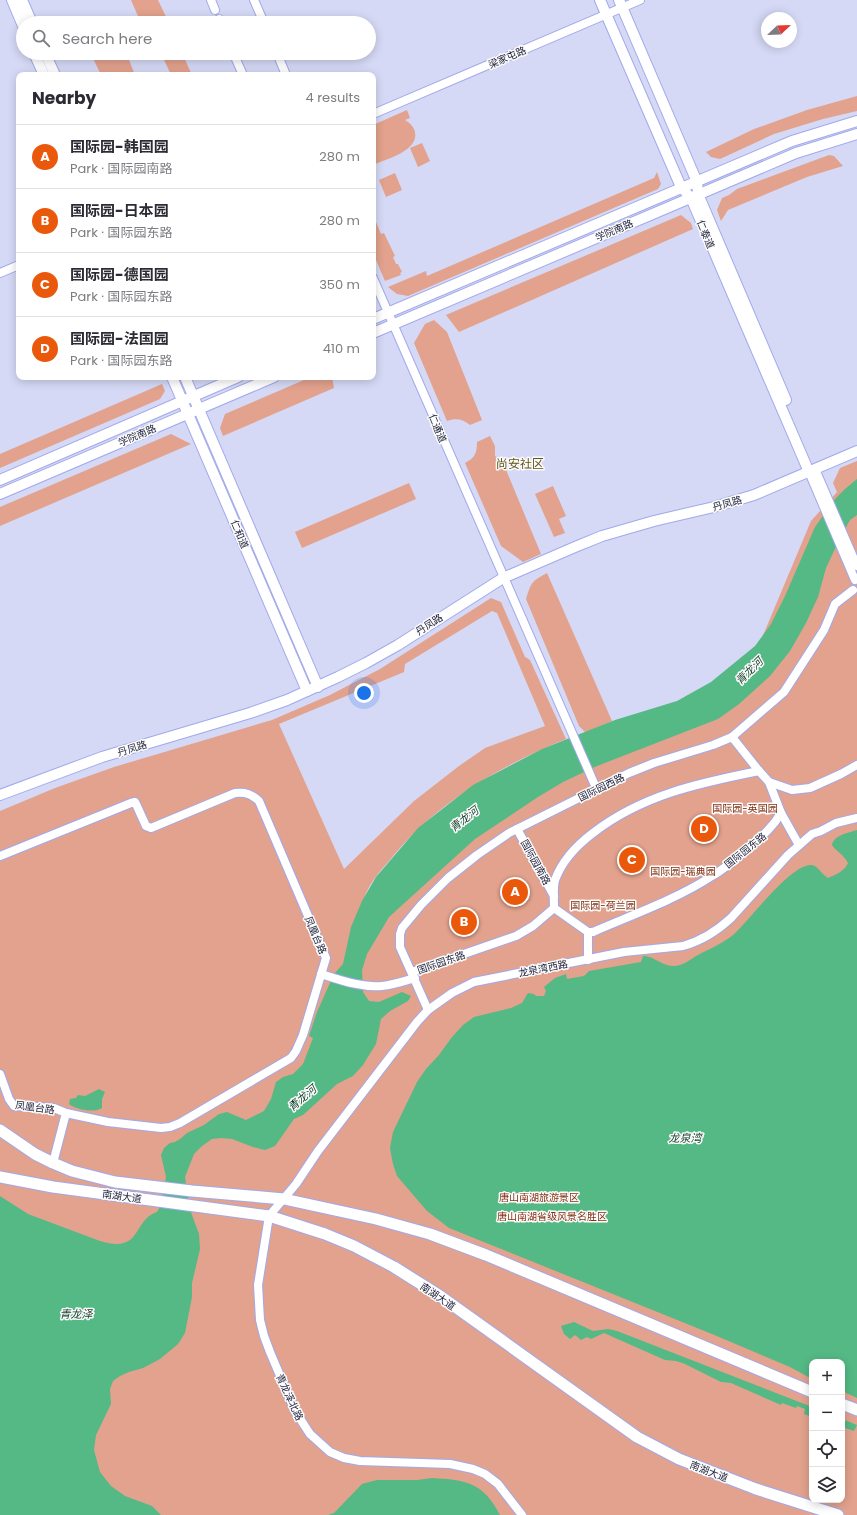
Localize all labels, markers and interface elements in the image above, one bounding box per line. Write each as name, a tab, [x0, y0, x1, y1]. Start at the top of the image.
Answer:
north arrow	[761, 12, 797, 48]
search box	[16, 16, 376, 60]
icon: search	[30, 27, 52, 49]
text: Search here	[62, 28, 152, 49]
street label: 梁家屯路	[486, 43, 529, 72]
text: Nearby	[32, 86, 96, 110]
text: 4 results	[306, 88, 360, 107]
text: 国际园-韩国园	[70, 136, 169, 157]
text: A	[40, 147, 50, 166]
text: 280 m	[319, 147, 360, 166]
text: Park · 国际园南路	[70, 159, 173, 178]
text: 国际园-日本园	[70, 200, 169, 221]
text: B	[41, 211, 49, 230]
text: 280 m	[319, 211, 360, 230]
street label: 学院南路	[593, 216, 636, 245]
street label: 仁泰道	[693, 217, 718, 251]
text: Park · 国际园东路	[70, 223, 173, 242]
text: 国际园-德国园	[70, 264, 169, 285]
text: C	[40, 275, 50, 294]
text: 350 m	[319, 275, 360, 294]
text: Park · 国际园东路	[70, 287, 173, 306]
text: 国际园-法国园	[70, 328, 169, 349]
text: D	[40, 339, 50, 358]
text: 410 m	[323, 339, 360, 358]
text: Park · 国际园东路	[70, 351, 173, 370]
street label: 仁通道	[425, 411, 450, 445]
street label: 学院南路	[116, 421, 159, 450]
district label: 尚安社区	[496, 455, 544, 472]
street label: 丹凤路	[711, 492, 744, 515]
street label: 仁和道	[227, 517, 252, 551]
street label: 丹凤路	[413, 610, 446, 639]
water label: 青龙河	[732, 652, 768, 688]
your location	[354, 683, 374, 703]
street label: 丹凤路	[116, 737, 149, 760]
street label: 国际园西路	[575, 770, 627, 805]
water label: 青龙河	[446, 801, 484, 835]
park label: 国际园-英国园	[712, 801, 778, 816]
pin: D	[691, 814, 717, 844]
street label: 国际园东路	[721, 829, 769, 872]
street label: 国际园南路	[517, 837, 554, 888]
pin: C	[619, 845, 645, 875]
park label: 国际园-瑞典园	[650, 864, 716, 879]
pin: A	[502, 877, 528, 907]
park label: 国际园-荷兰园	[570, 898, 636, 913]
pin: B	[451, 907, 477, 937]
street label: 凤凰台路	[301, 914, 330, 957]
street label: 国际园东路	[415, 947, 467, 978]
street label: 龙泉湾西路	[517, 956, 569, 981]
water label: 青龙河	[284, 1080, 321, 1115]
street label: 凤凰台路	[14, 1097, 56, 1118]
water label: 龙泉湾	[669, 1130, 703, 1146]
street label: 南湖大道	[101, 1186, 143, 1207]
park label: 唐山南湖旅游景区	[499, 1190, 579, 1205]
park label: 唐山南湖省级风景名胜区	[497, 1209, 607, 1224]
street label: 南湖大道	[417, 1279, 458, 1314]
water label: 青龙泽	[60, 1306, 93, 1322]
map controls	[809, 1359, 845, 1503]
button: +	[809, 1359, 845, 1395]
street label: 青龙泽北路	[272, 1371, 307, 1423]
button: −	[809, 1395, 845, 1431]
button: locate	[809, 1431, 845, 1467]
street label: 南湖大道	[687, 1457, 730, 1486]
button: layers	[809, 1467, 845, 1503]

